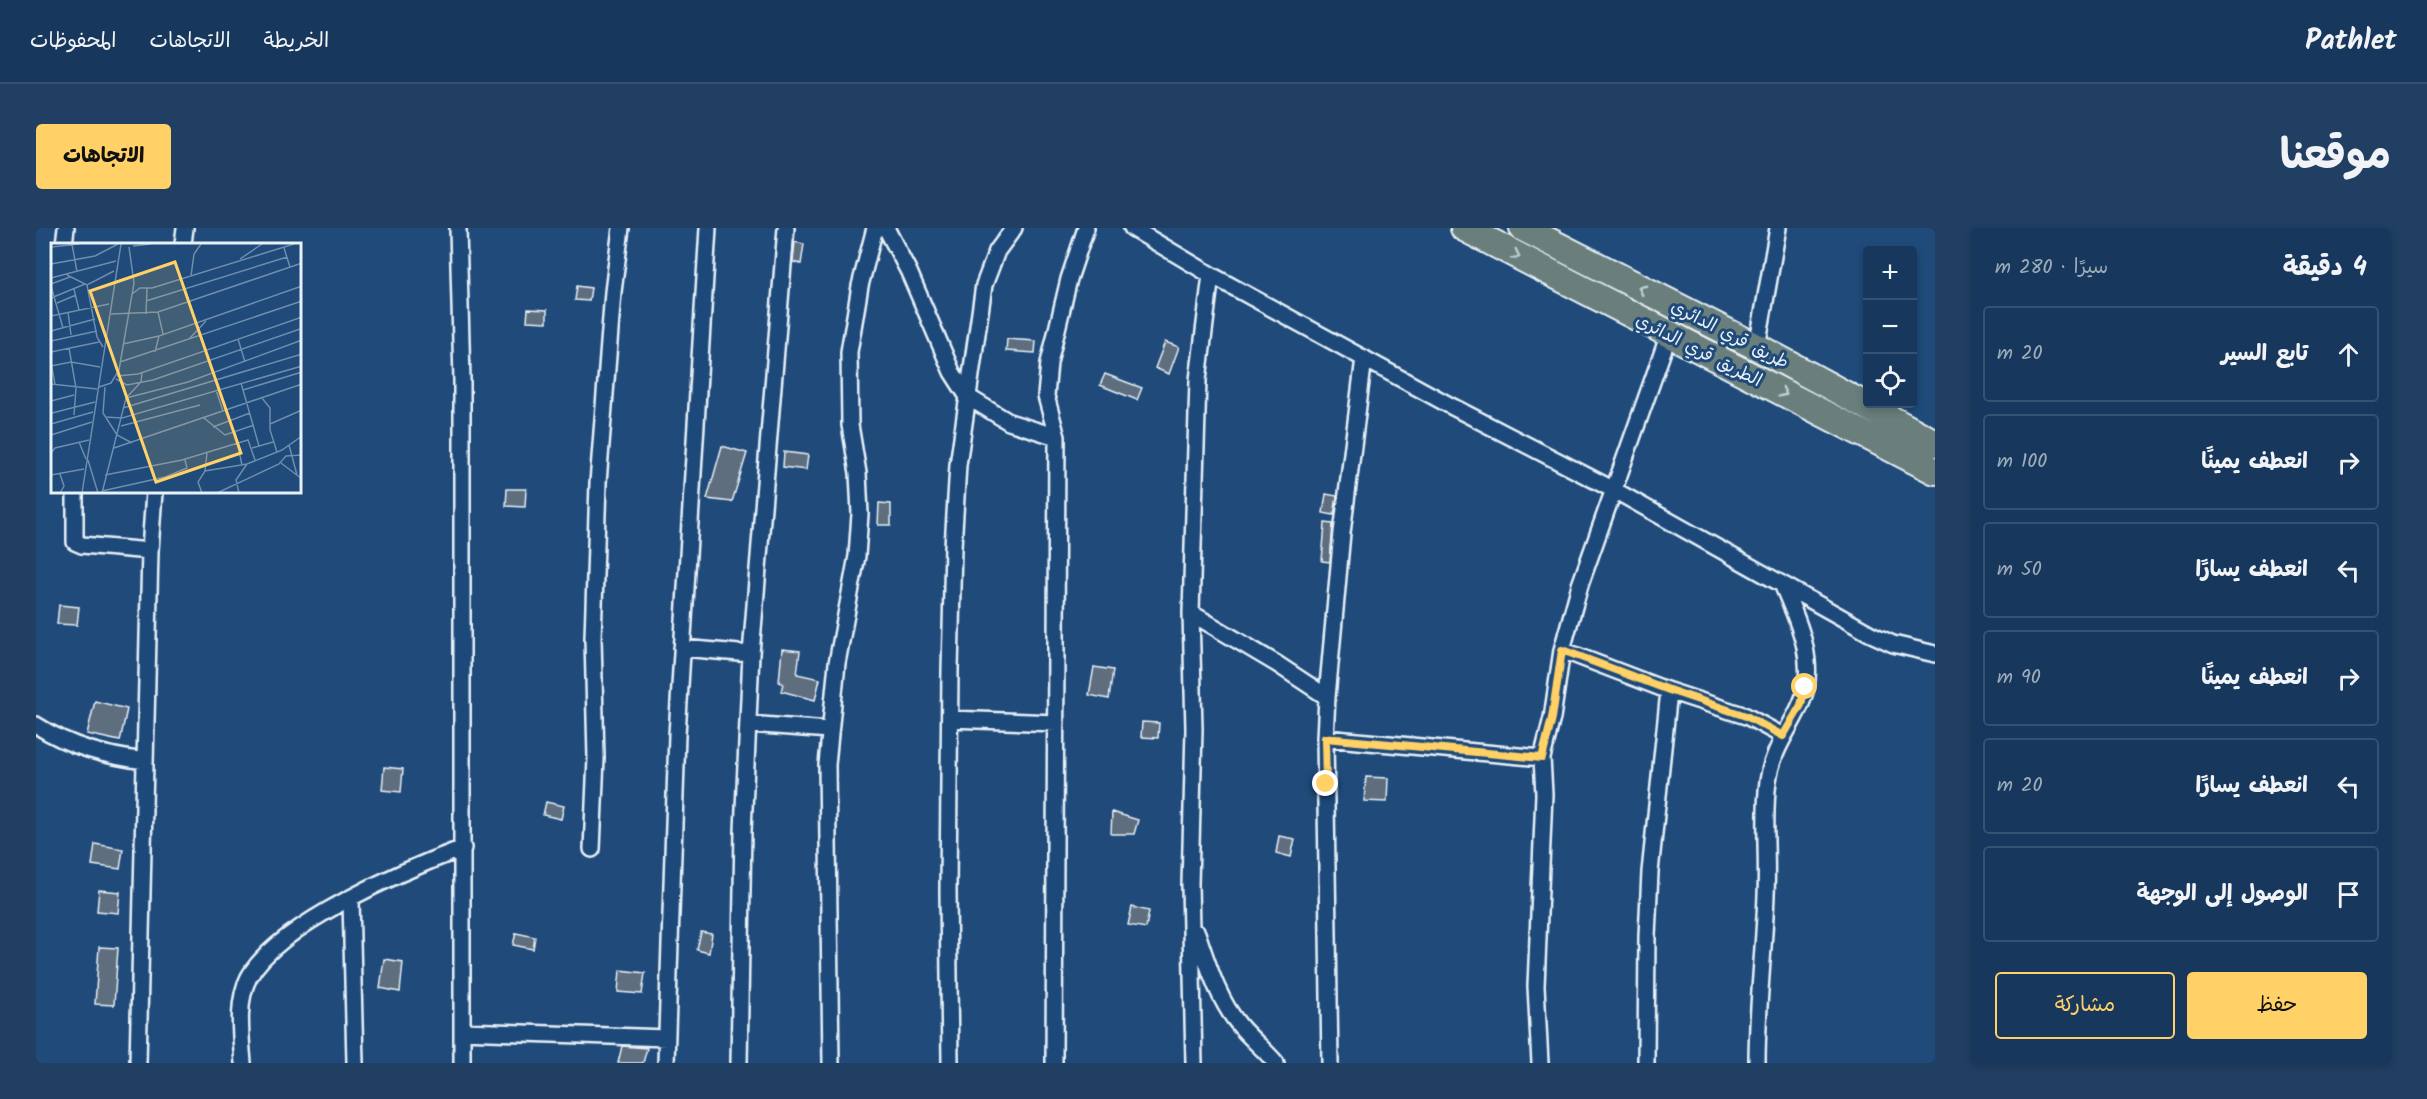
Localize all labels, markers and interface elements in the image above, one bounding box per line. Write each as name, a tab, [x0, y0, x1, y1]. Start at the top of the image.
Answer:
text: Pathlet	[2305, 19, 2397, 64]
text: المحفوظات	[30, 25, 116, 58]
text: الاتجاهات	[149, 25, 231, 58]
text: الخريطة	[264, 25, 329, 58]
text: موقعنا	[2280, 123, 2391, 190]
button: الاتجاهات	[36, 124, 171, 189]
inset map	[51, 243, 302, 494]
map controls	[1863, 246, 1917, 408]
button: +	[1863, 246, 1917, 300]
text: 4 دقيقة	[2283, 247, 2367, 289]
one-way arrow	[1510, 248, 1521, 259]
text: سيرًا · 280 m	[1995, 252, 2108, 284]
one-way arrow	[1637, 284, 1648, 296]
street label: طريق قري الدائري	[1665, 293, 1794, 378]
button: −	[1863, 300, 1917, 354]
street label: الطريق قري الدائري	[1630, 307, 1767, 396]
text: تابع السير	[2221, 337, 2308, 372]
text: 20 m	[1997, 338, 2043, 370]
icon: ahead	[2332, 338, 2365, 371]
button: locate	[1863, 354, 1917, 408]
one-way arrow	[1776, 385, 1787, 397]
text: انعطف يمينًا	[2201, 445, 2308, 480]
text: 100 m	[1997, 446, 2047, 478]
icon: right	[2332, 446, 2365, 479]
text: انعطف يسارًا	[2196, 553, 2308, 588]
text: 50 m	[1997, 554, 2042, 586]
icon: left	[2332, 554, 2365, 587]
text: انعطف يمينًا	[2201, 661, 2308, 696]
text: 90 m	[1997, 662, 2041, 694]
icon: right	[2332, 662, 2365, 695]
route start	[1791, 673, 1817, 699]
text: انعطف يسارًا	[2196, 769, 2308, 804]
route end	[1312, 770, 1338, 796]
text: 20 m	[1997, 770, 2043, 802]
icon: left	[2332, 770, 2365, 803]
text: الوصول إلى الوجهة	[2136, 877, 2308, 912]
icon: arrive	[2332, 878, 2365, 911]
button: مشاركة	[1995, 972, 2175, 1039]
button: حفظ	[2187, 972, 2367, 1039]

